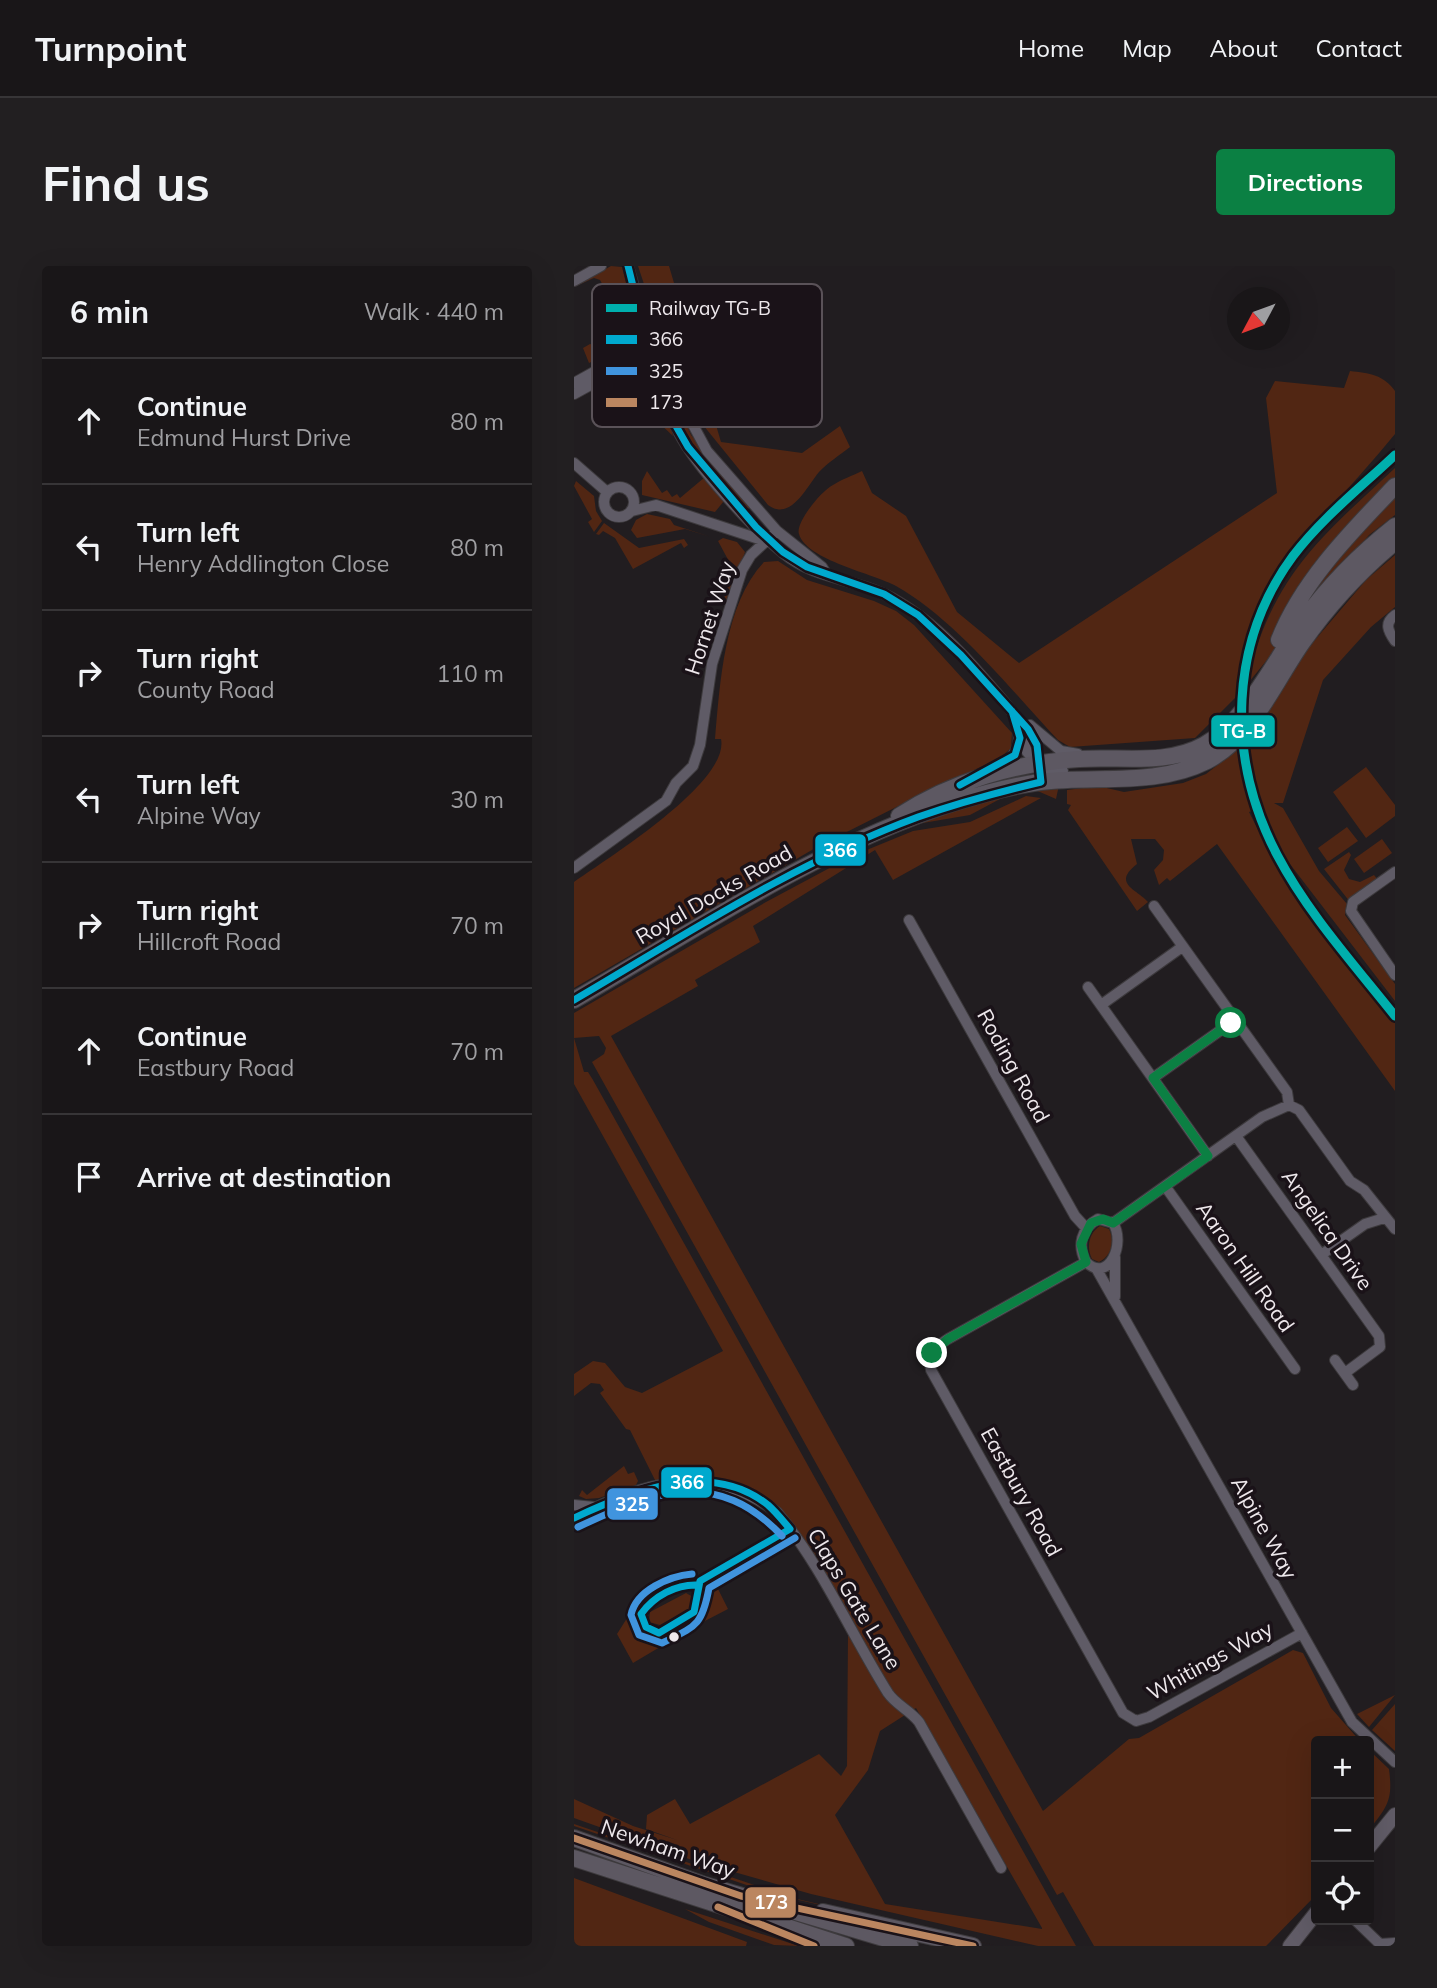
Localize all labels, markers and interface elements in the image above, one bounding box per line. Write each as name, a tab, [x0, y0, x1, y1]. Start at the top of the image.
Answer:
text: Turnpoint	[35, 28, 187, 69]
text: Home	[1018, 33, 1084, 63]
text: Map	[1122, 33, 1172, 63]
text: About	[1210, 33, 1278, 63]
text: Contact	[1316, 33, 1402, 63]
button: Directions	[1216, 149, 1395, 215]
text: Find us	[42, 152, 210, 213]
legend	[592, 284, 822, 427]
north arrow	[1227, 287, 1290, 350]
text: 6 min	[70, 293, 149, 331]
text: Railway TG-B	[649, 296, 771, 320]
text: Walk · 440 m	[364, 297, 504, 326]
text: 366	[649, 327, 683, 351]
text: 325	[649, 359, 683, 383]
text: Continue	[137, 390, 247, 423]
text: 173	[649, 390, 683, 414]
icon: ahead	[70, 402, 108, 440]
text: 80 m	[450, 407, 504, 436]
text: Edmund Hurst Drive	[137, 423, 351, 452]
text: Turn left	[137, 516, 239, 549]
icon: left	[70, 528, 108, 566]
text: 80 m	[450, 533, 504, 562]
text: Henry Addlington Close	[137, 549, 389, 578]
street label: Hornet Way	[678, 558, 740, 678]
text: Turn right	[137, 642, 258, 675]
icon: right	[70, 654, 108, 692]
text: 110 m	[436, 659, 504, 688]
text: County Road	[137, 675, 275, 704]
line badge: TG-B	[1210, 714, 1276, 748]
text: TG-B	[1220, 719, 1266, 743]
text: Turn left	[137, 768, 239, 801]
icon: left	[70, 780, 108, 818]
text: 30 m	[450, 785, 504, 814]
text: Alpine Way	[137, 801, 261, 830]
line badge: 366	[814, 833, 867, 867]
text: 366	[823, 838, 857, 862]
street label: Royal Docks Road	[631, 839, 796, 949]
text: Turn right	[137, 894, 258, 927]
icon: right	[70, 906, 108, 944]
text: 70 m	[450, 911, 504, 940]
text: Hillcroft Road	[137, 927, 281, 956]
street label: Roding Road	[972, 1004, 1056, 1127]
route start	[1215, 1007, 1246, 1038]
text: Continue	[137, 1020, 247, 1053]
icon: ahead	[70, 1032, 108, 1070]
text: 70 m	[450, 1037, 504, 1066]
text: Eastbury Road	[137, 1053, 294, 1082]
icon: arrive	[70, 1158, 108, 1196]
text: Arrive at destination	[137, 1161, 392, 1194]
street label: Angelica Drive	[1277, 1164, 1379, 1295]
street label: Aaron Hill Road	[1191, 1196, 1300, 1337]
route end	[916, 1337, 947, 1368]
street label: Eastbury Road	[976, 1422, 1068, 1561]
line badge: 366	[660, 1466, 713, 1499]
text: 366	[670, 1470, 704, 1494]
street label: Alpine Way	[1226, 1472, 1304, 1583]
line badge: 325	[606, 1487, 659, 1521]
text: 325	[615, 1492, 649, 1516]
street label: Claps Gate Lane	[802, 1523, 907, 1674]
street label: Whitings Way	[1142, 1615, 1277, 1705]
unlabelled marker	[667, 1630, 681, 1644]
map controls	[1311, 1736, 1374, 1925]
button: +	[1311, 1736, 1374, 1799]
button: −	[1311, 1799, 1374, 1862]
street label: Newham Way	[598, 1813, 739, 1883]
button: locate	[1311, 1862, 1374, 1925]
line badge: 173	[744, 1886, 797, 1919]
text: 173	[754, 1890, 788, 1914]

